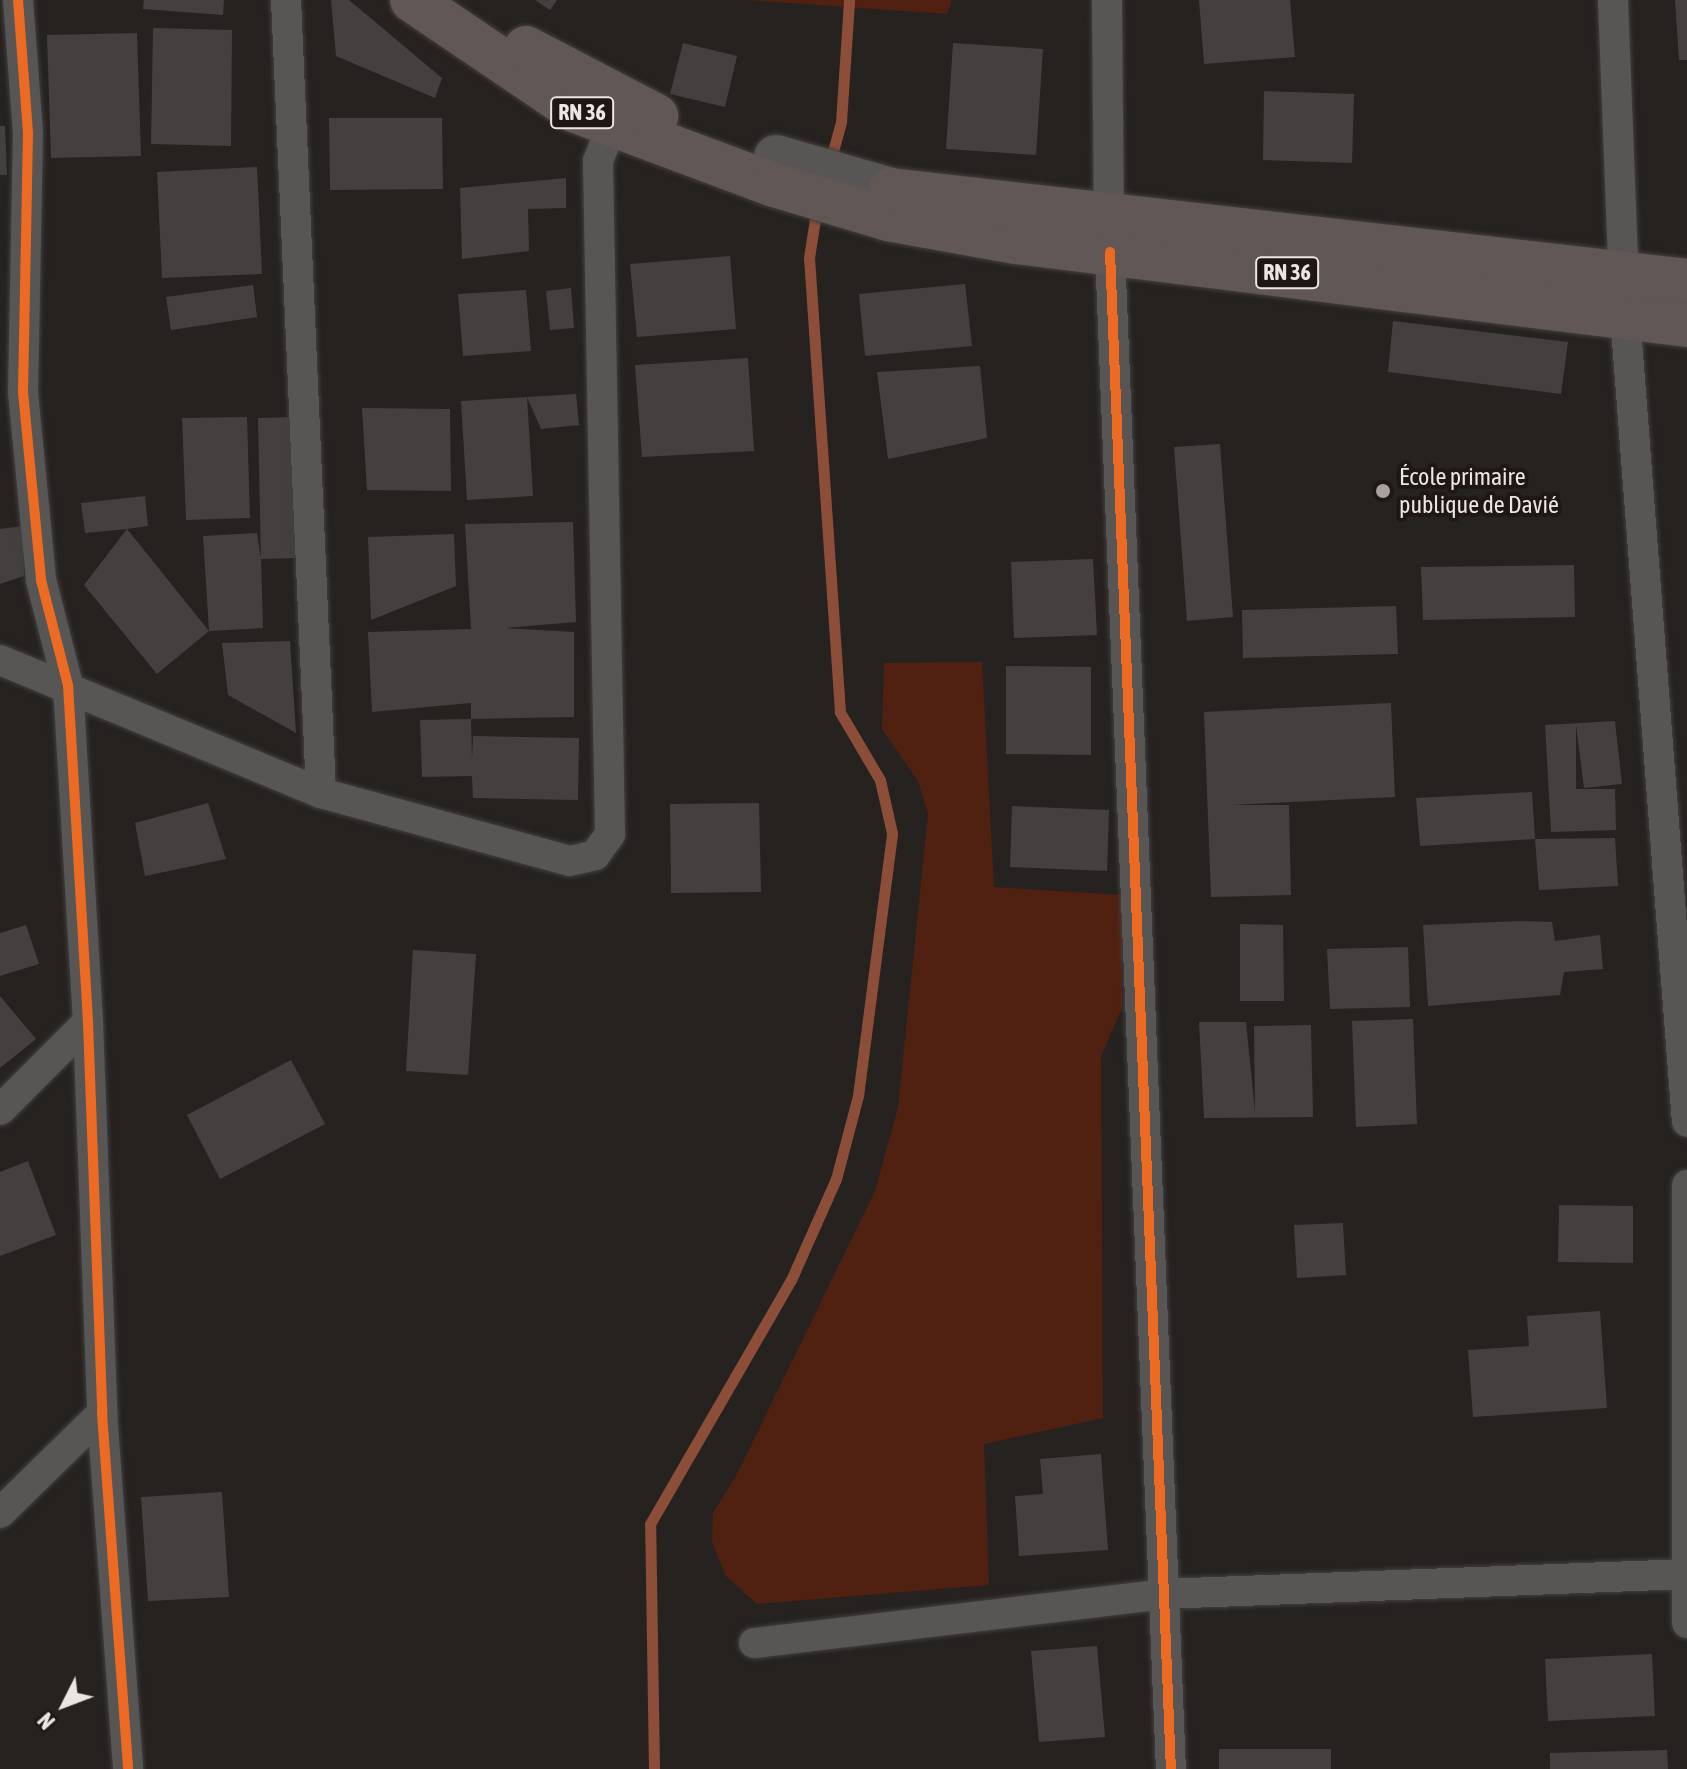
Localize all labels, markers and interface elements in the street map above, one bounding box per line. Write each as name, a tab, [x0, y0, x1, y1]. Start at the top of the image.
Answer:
road number: RN 36	[550, 95, 614, 131]
road number: RN 36	[1255, 255, 1319, 291]
place label: École primaire publique de Davié	[1399, 463, 1559, 519]
marker: École primaire publique de Davié	[1374, 482, 1392, 500]
north arrow	[24, 1665, 104, 1745]
text: N	[32, 1708, 60, 1735]

